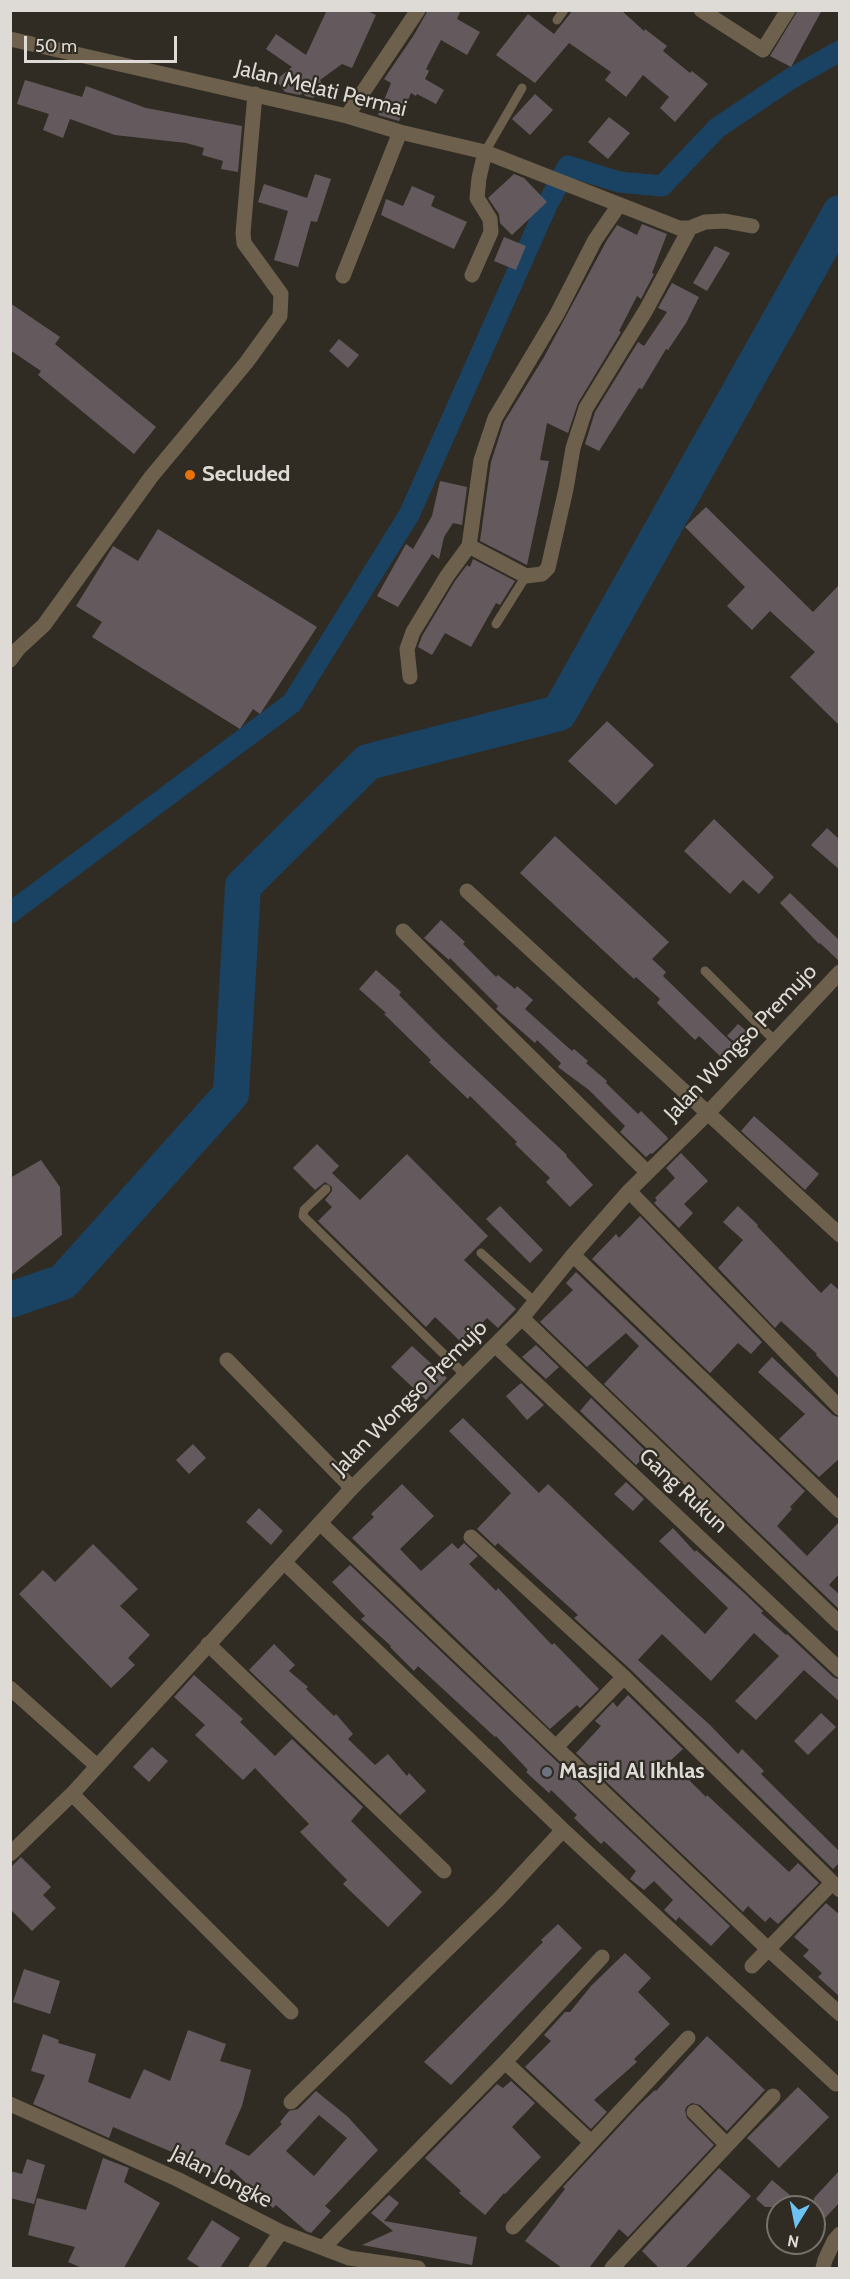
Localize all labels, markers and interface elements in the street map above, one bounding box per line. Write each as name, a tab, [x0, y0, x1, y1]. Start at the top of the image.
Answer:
scale bar	[27, 24, 180, 62]
text: 50 m	[35, 35, 77, 57]
street label: Jalan Melati Permai	[233, 55, 409, 123]
place label: Secluded	[202, 462, 290, 488]
marker: Secluded	[183, 468, 197, 482]
street label: Jalan Wongso Premujo	[659, 959, 823, 1127]
street label: Jalan Wongso Premujo	[327, 1315, 493, 1481]
street label: Gang Rukun	[633, 1443, 733, 1539]
place label: Masjid Al Ikhlas	[559, 1759, 705, 1785]
marker: Masjid Al Ikhlas	[540, 1765, 554, 1779]
street label: Jalan Jongke	[166, 2140, 276, 2214]
north arrow	[766, 2195, 826, 2255]
text: N	[786, 2231, 800, 2252]

